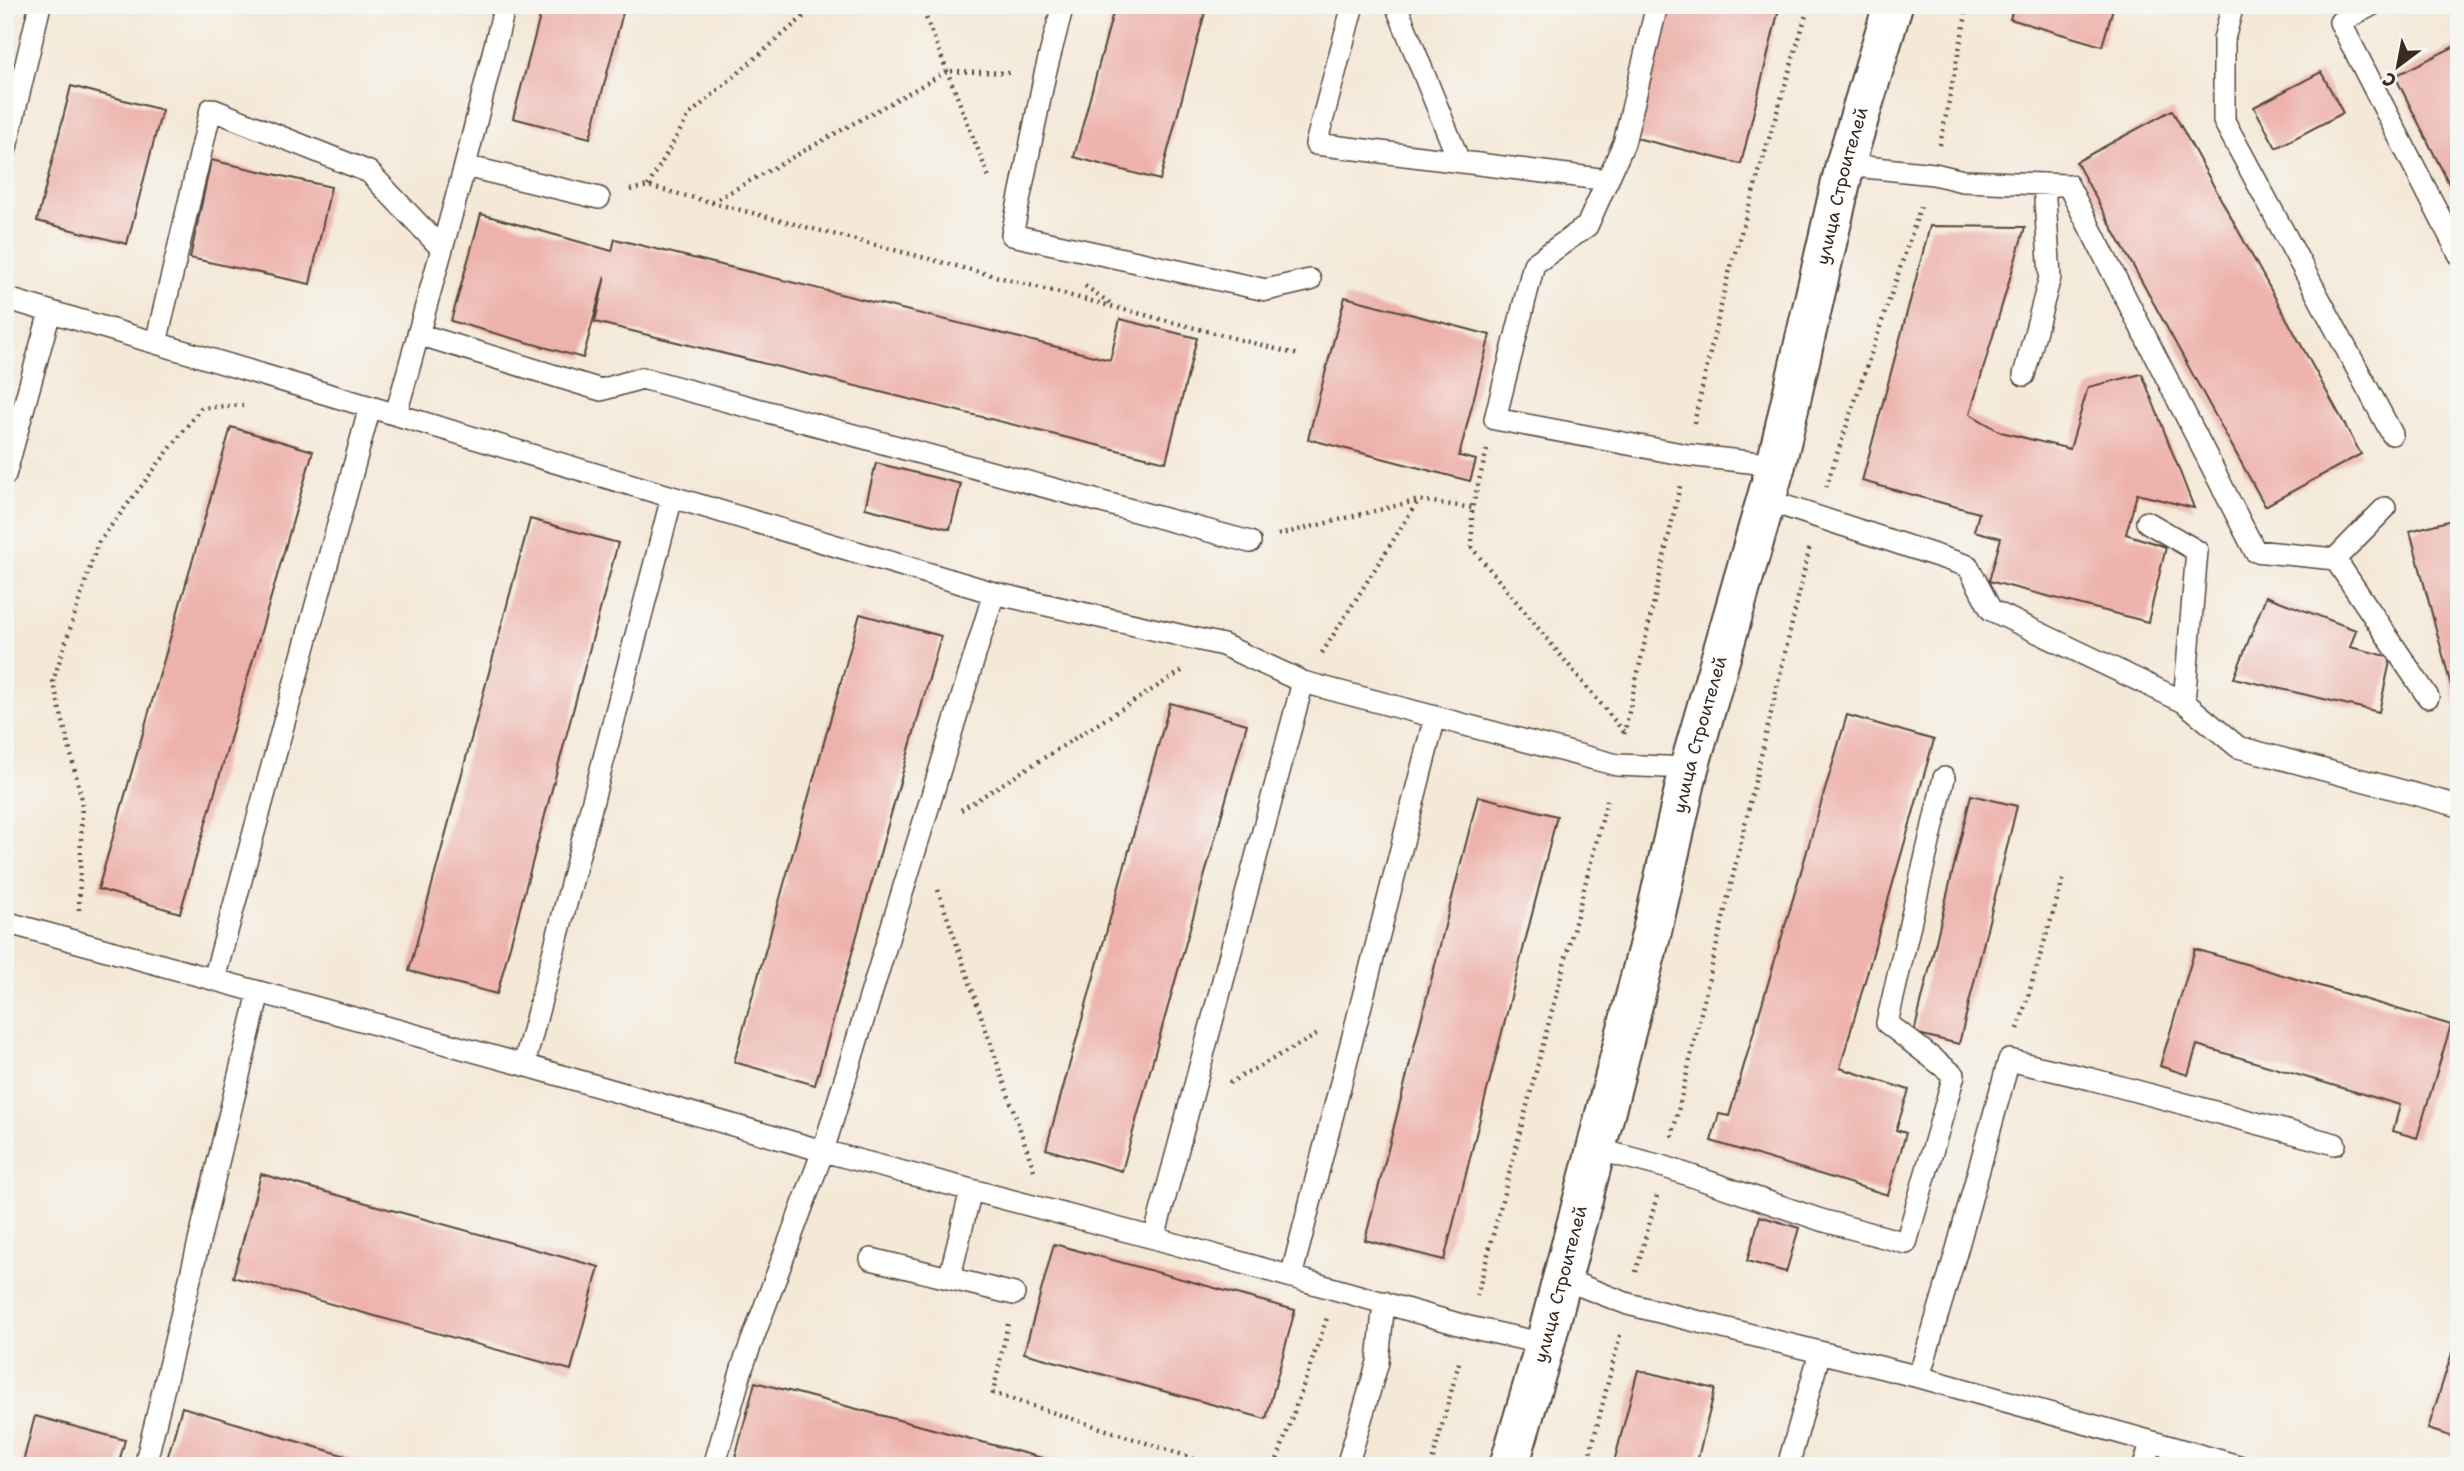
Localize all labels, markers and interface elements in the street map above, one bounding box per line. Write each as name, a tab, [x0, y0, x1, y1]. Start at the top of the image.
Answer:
north arrow	[2362, 32, 2432, 102]
text: С	[2378, 66, 2401, 94]
street label: улица Строителей	[1810, 104, 1874, 267]
street label: улица Строителей	[1667, 653, 1733, 815]
street label: улица Строителей	[1528, 1203, 1593, 1366]

